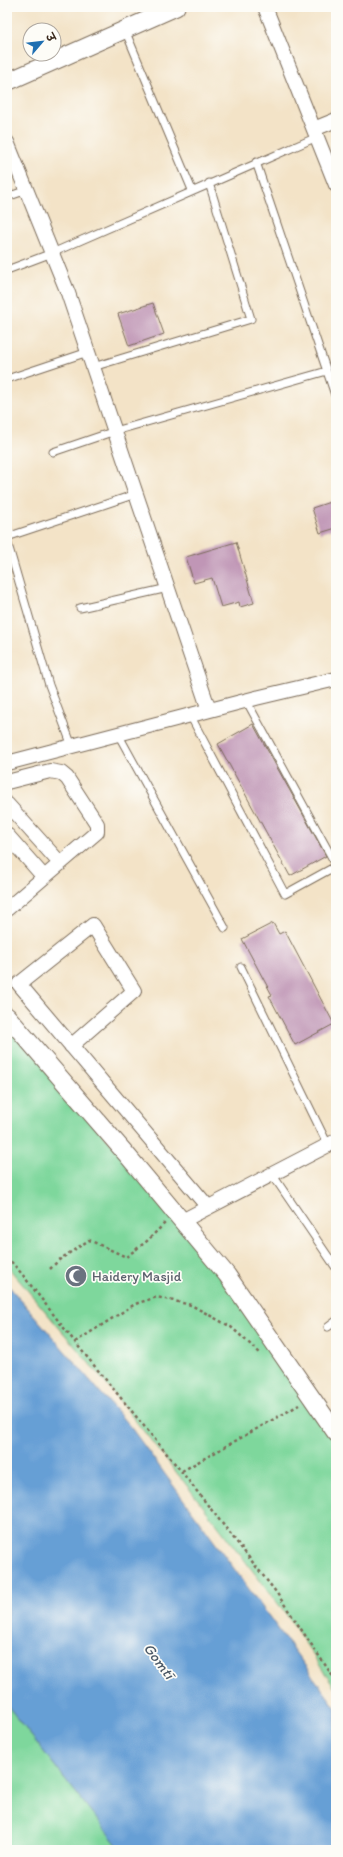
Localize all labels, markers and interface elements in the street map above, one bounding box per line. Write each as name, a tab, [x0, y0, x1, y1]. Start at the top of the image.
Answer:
north arrow	[22, 22, 62, 62]
text: उ	[42, 30, 59, 45]
mosque icon: Haidery Masjid	[63, 1263, 89, 1289]
place label: Haidery Masjid	[92, 1268, 182, 1285]
water label: Gomtī	[140, 1640, 180, 1685]

